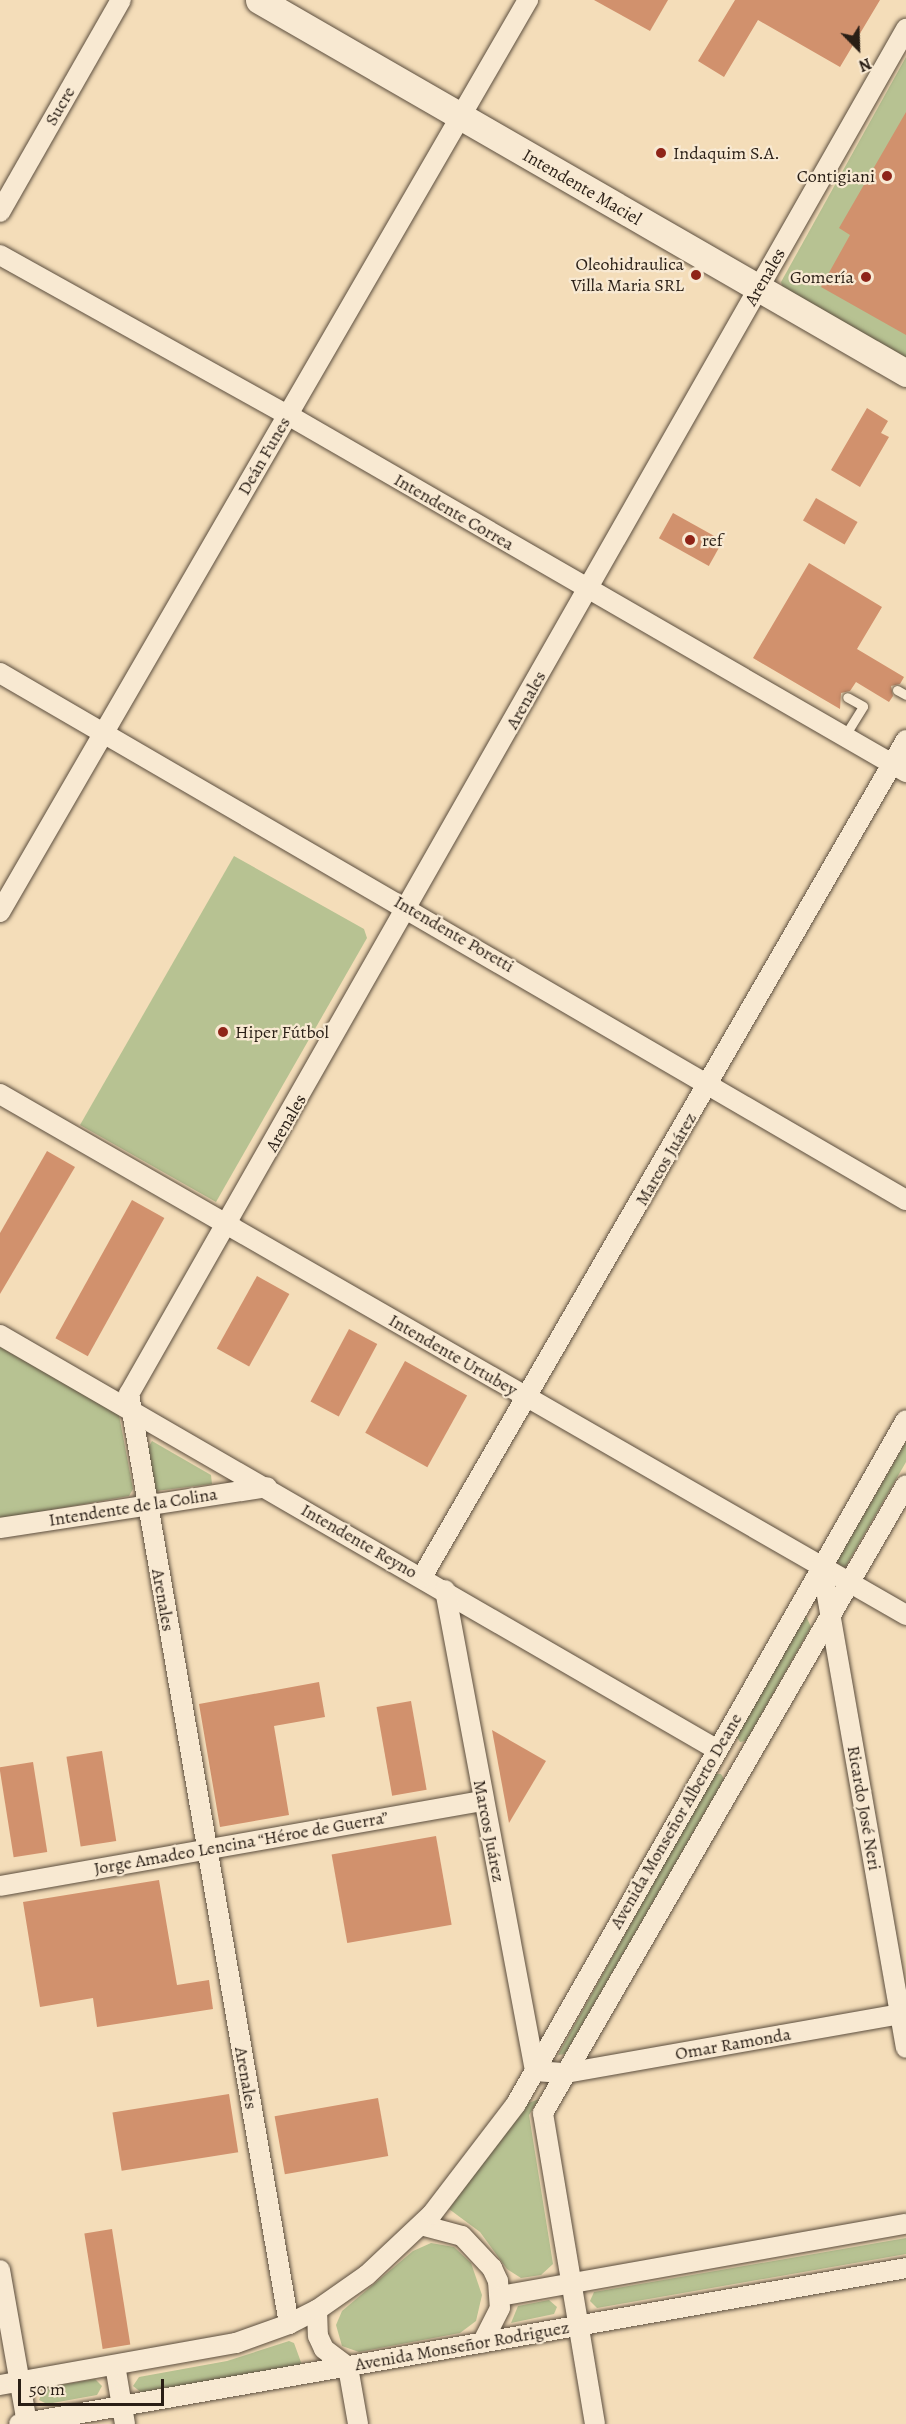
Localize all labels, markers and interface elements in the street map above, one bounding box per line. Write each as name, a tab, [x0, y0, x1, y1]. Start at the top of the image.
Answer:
north arrow	[828, 18, 888, 78]
text: N	[855, 52, 875, 77]
street label: Sucre	[40, 83, 80, 129]
place label: Indaquim S.A.	[673, 142, 780, 164]
street label: Intendente Maciel	[519, 144, 645, 230]
marker: Indaquim S.A.	[654, 146, 668, 160]
place label: Contigiani	[797, 165, 875, 187]
marker: Contigiani	[880, 169, 894, 183]
street label: Arenales	[740, 244, 790, 310]
place label: Oleohidraulica Villa Maria SRL	[571, 254, 684, 296]
place label: Gomería	[790, 266, 854, 288]
marker: Oleohidraulica Villa Maria SRL	[689, 268, 703, 282]
marker: Gomería	[859, 270, 873, 284]
street label: Deán Funes	[233, 413, 295, 499]
street label: Intendente Correa	[390, 469, 518, 555]
place label: ref	[702, 529, 723, 551]
marker: ref	[683, 533, 697, 547]
street label: Arenales	[501, 667, 551, 733]
street label: Intendente Poretti	[390, 891, 518, 977]
place label: Hiper Fútbol	[235, 1021, 329, 1043]
marker: Hiper Fútbol	[216, 1025, 230, 1039]
street label: Arenales	[261, 1090, 311, 1156]
street label: Marcos Juárez	[631, 1109, 701, 1209]
street label: Intendente Urtubey	[385, 1309, 521, 1401]
street label: Intendente de la Colina	[47, 1483, 219, 1531]
street label: Intendente Reyno	[297, 1499, 421, 1583]
street label: Arenales	[147, 1567, 179, 1633]
street label: Avenida Monseñor Alberto Deane	[605, 1709, 747, 1933]
street label: Ricardo José Neri	[842, 1744, 886, 1872]
street label: Marcos Juárez	[468, 1778, 510, 1884]
street label: Jorge Amadeo Lencina “Héroe de Guerra”	[92, 1806, 390, 1880]
street label: Omar Ramonda	[673, 2023, 793, 2065]
street label: Arenales	[230, 2045, 262, 2111]
street label: Avenida Monseñor Rodriguez	[353, 2317, 571, 2375]
scale bar	[21, 2367, 166, 2405]
text: 50 m	[29, 2377, 65, 2401]

